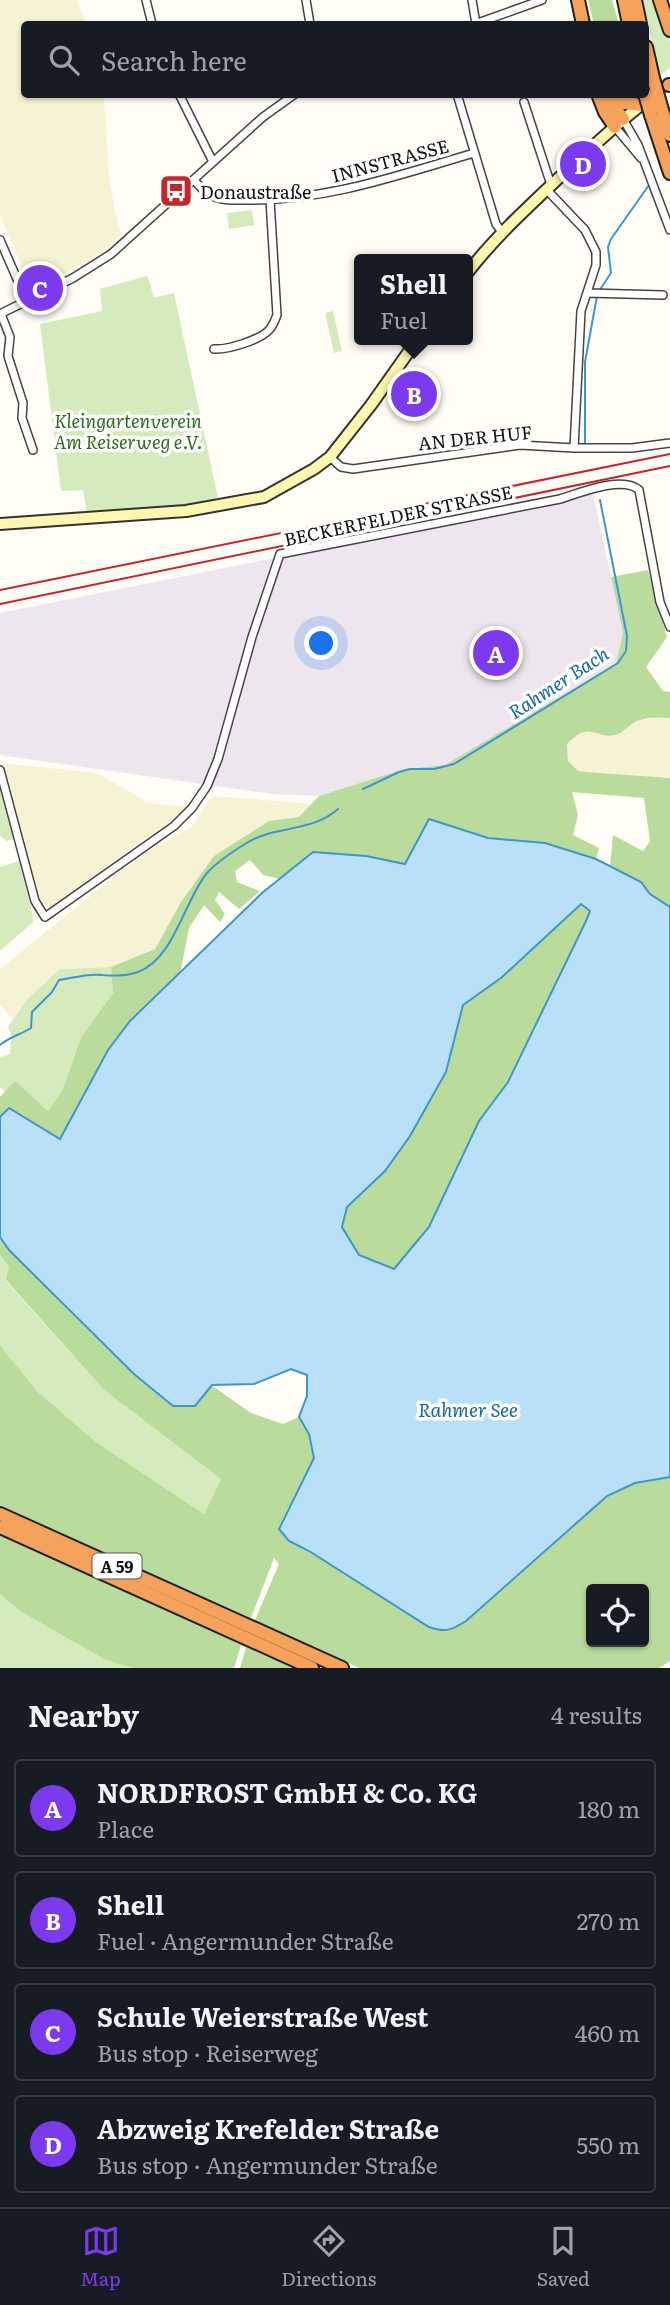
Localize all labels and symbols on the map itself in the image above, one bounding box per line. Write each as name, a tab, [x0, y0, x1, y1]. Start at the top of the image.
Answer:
street label: INNSTRASSE	[328, 131, 452, 189]
pin: D	[560, 138, 606, 190]
bus stop icon: Donaustraße	[157, 172, 195, 210]
place label: Donaustraße	[200, 178, 311, 205]
pin: C	[17, 262, 63, 314]
pin: B	[391, 368, 437, 420]
park label: Kleingartenverein Am Reiserweg e.V.	[54, 407, 202, 455]
street label: AN DER HUF	[417, 418, 533, 456]
street label: BECKERFELDER STRASSE	[281, 478, 515, 552]
your location	[304, 626, 338, 660]
pin: A	[473, 627, 519, 679]
water label: Rahmer Bach	[502, 639, 614, 725]
water label: Rahmer See	[418, 1395, 518, 1423]
road number: A 59	[92, 1554, 142, 1578]

